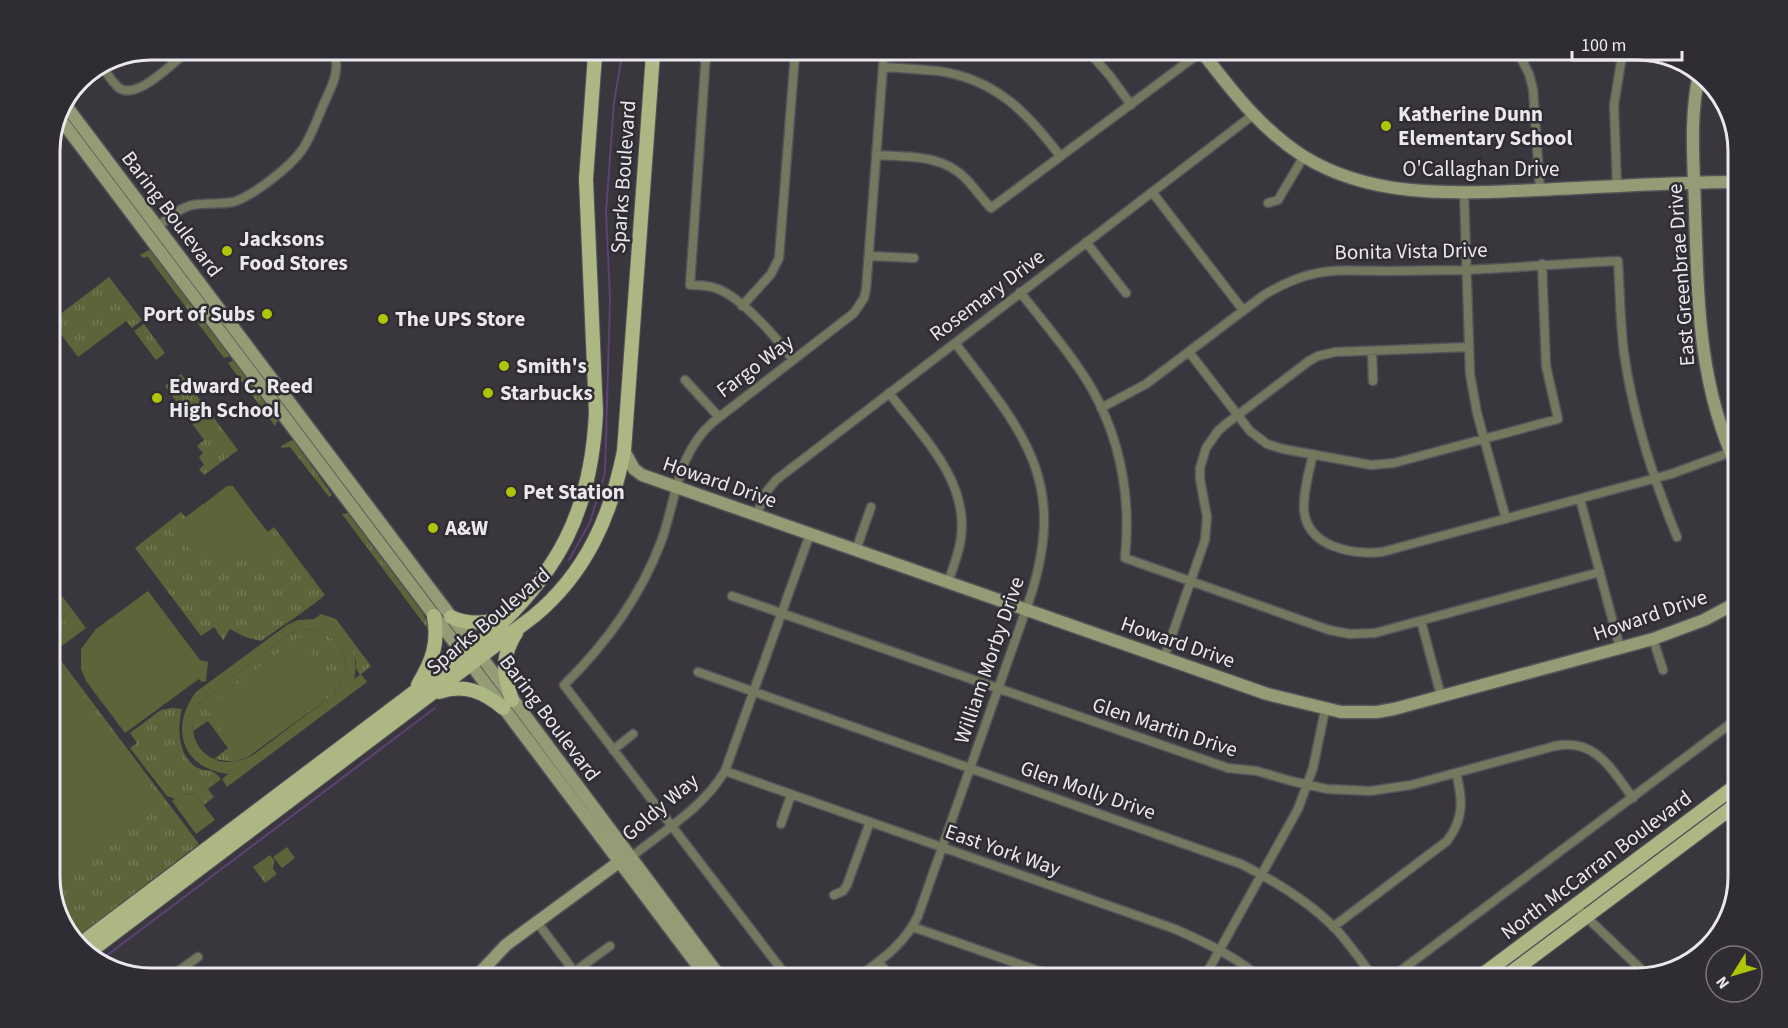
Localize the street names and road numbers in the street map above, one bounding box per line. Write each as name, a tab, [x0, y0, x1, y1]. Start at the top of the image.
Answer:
street label: Sparks Boulevard	[603, 99, 643, 255]
street label: Baring Boulevard	[114, 145, 230, 283]
street label: O'Callaghan Drive	[1403, 154, 1559, 184]
street label: East Greenbrae Drive	[1660, 183, 1702, 367]
street label: Bonita Vista Drive	[1334, 235, 1488, 267]
street label: Rosemary Drive	[923, 242, 1051, 348]
street label: Fargo Way	[710, 327, 800, 405]
street label: Howard Drive	[659, 448, 781, 516]
street label: Sparks Boulevard	[420, 560, 556, 682]
street label: William Morby Drive	[946, 573, 1032, 747]
street label: Howard Drive	[1589, 581, 1711, 649]
street label: Howard Drive	[1117, 608, 1239, 676]
street label: Baring Boulevard	[492, 649, 608, 787]
street label: Glen Martin Drive	[1089, 689, 1241, 765]
street label: Glen Molly Drive	[1016, 753, 1160, 827]
street label: Goldy Way	[615, 766, 705, 848]
street label: North McCarran Boulevard	[1494, 783, 1698, 947]
street label: East York Way	[941, 816, 1065, 884]

